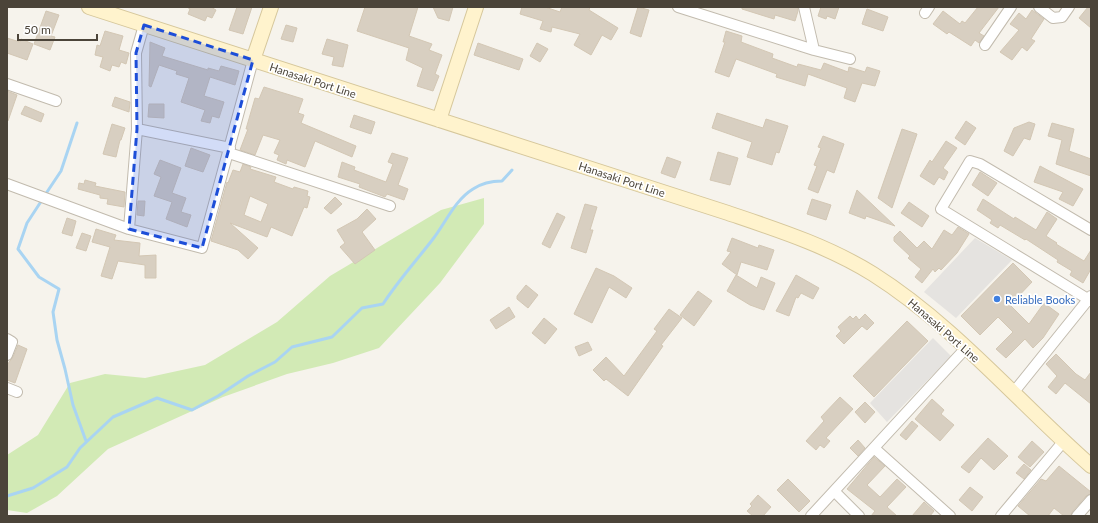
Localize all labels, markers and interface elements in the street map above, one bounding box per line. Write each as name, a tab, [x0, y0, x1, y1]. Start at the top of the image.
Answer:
scale bar	[18, 16, 97, 42]
text: 50 m	[24, 22, 51, 37]
street label: Hanasaki Port Line	[268, 60, 358, 100]
street label: Hanasaki Port Line	[577, 159, 667, 199]
place label: Reliable Books	[1005, 293, 1076, 306]
marker: Reliable Books	[992, 294, 1002, 304]
street label: Hanasaki Port Line	[906, 296, 982, 365]

